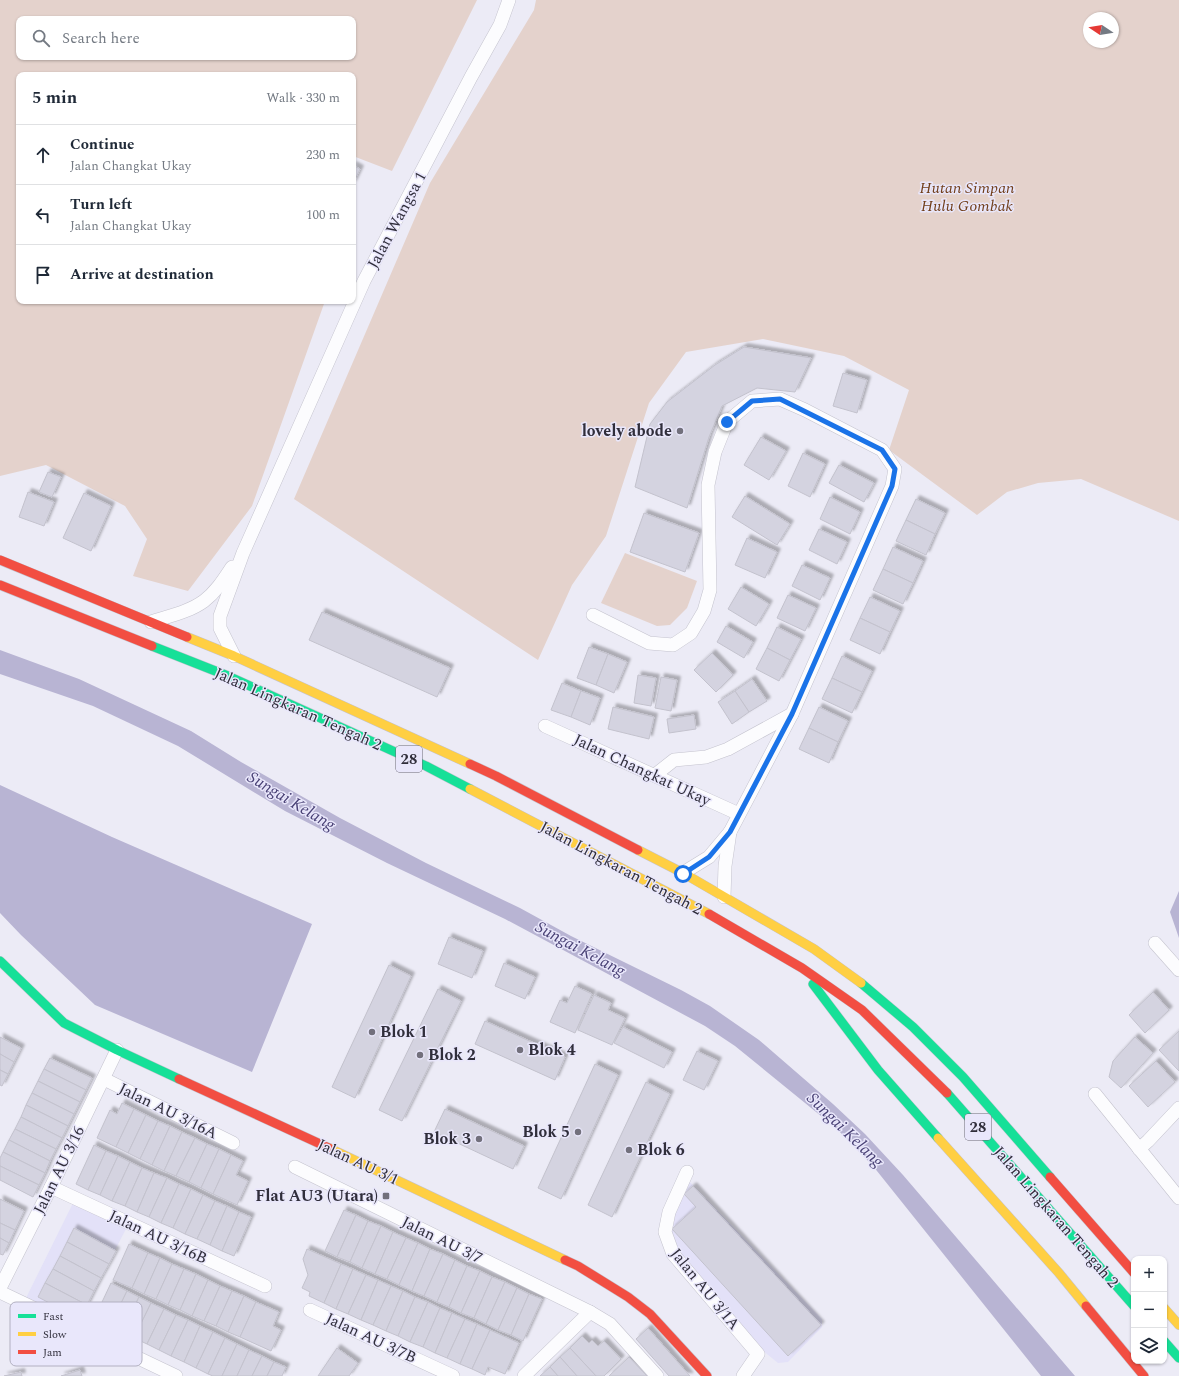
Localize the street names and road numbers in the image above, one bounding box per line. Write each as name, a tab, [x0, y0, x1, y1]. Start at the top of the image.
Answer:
street label: Jalan Wangsa 1	[361, 167, 433, 273]
street label: Jalan Lingkaran Tengah 2	[210, 661, 386, 757]
street label: Jalan Changkat Ukay	[569, 728, 716, 813]
road number: 28	[396, 746, 422, 772]
street label: Jalan Lingkaran Tengah 2	[535, 815, 707, 921]
street label: Jalan AU 3/16A	[114, 1077, 222, 1145]
road number: 28	[965, 1114, 991, 1140]
street label: Jalan AU 3/16	[27, 1122, 91, 1218]
street label: Jalan AU 3/1	[313, 1133, 403, 1191]
street label: Jalan Lingkaran Tengah 2	[988, 1141, 1124, 1293]
street label: Jalan AU 3/16B	[105, 1204, 211, 1270]
street label: Jalan AU 3/7	[397, 1210, 487, 1270]
street label: Jalan AU 3/1A	[664, 1243, 746, 1335]
street label: Jalan AU 3/7B	[321, 1306, 421, 1370]

